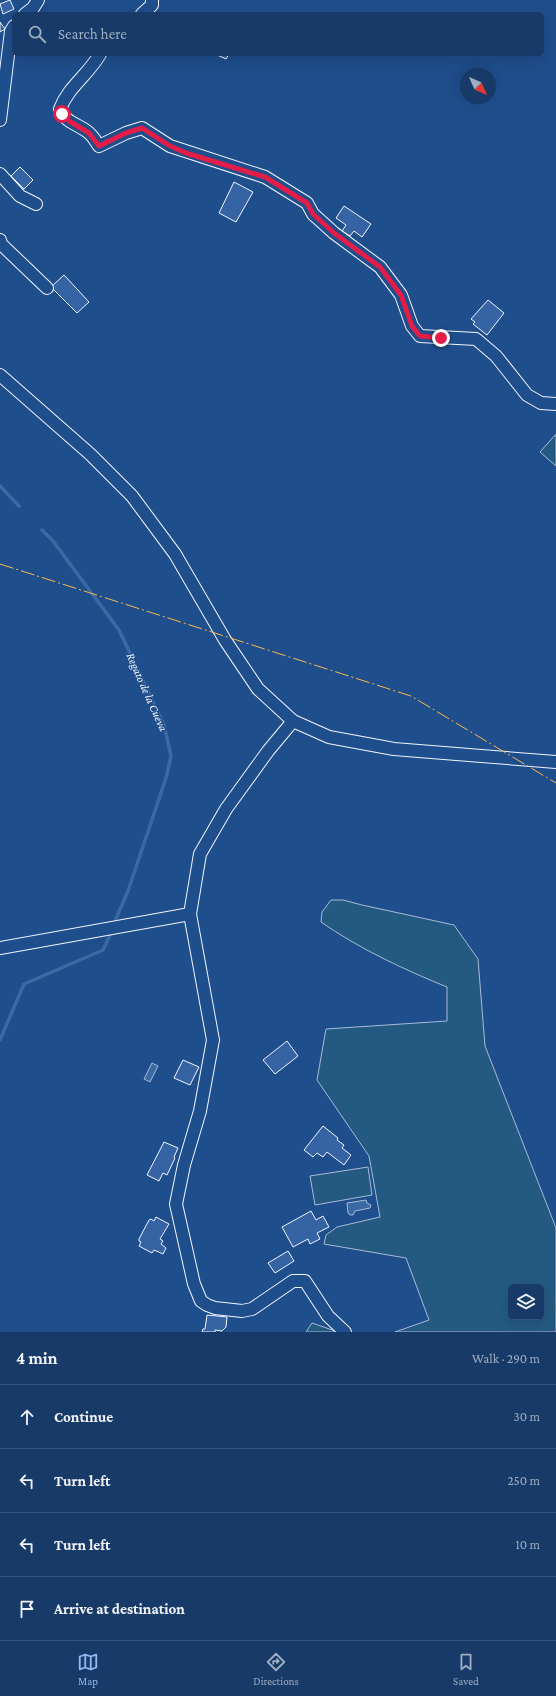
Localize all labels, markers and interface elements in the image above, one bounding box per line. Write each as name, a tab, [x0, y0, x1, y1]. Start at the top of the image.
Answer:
search box	[12, 12, 544, 56]
icon: search	[26, 23, 48, 45]
text: Search here	[58, 26, 127, 42]
north arrow	[460, 68, 496, 104]
route start	[53, 105, 71, 123]
route end	[432, 329, 450, 347]
water label: Regato de la Cueva	[123, 651, 171, 734]
map controls	[508, 1284, 544, 1320]
button: layers	[508, 1284, 544, 1320]
text: 4 min	[16, 1349, 58, 1368]
text: Walk · 290 m	[472, 1351, 540, 1366]
icon: ahead	[16, 1406, 38, 1428]
text: Continue	[54, 1409, 113, 1425]
text: 30 m	[514, 1409, 540, 1424]
icon: left	[16, 1470, 38, 1492]
text: Turn left	[54, 1473, 110, 1489]
text: 250 m	[507, 1473, 540, 1488]
icon: left	[16, 1534, 38, 1556]
text: Turn left	[54, 1537, 110, 1553]
text: 10 m	[515, 1537, 540, 1552]
icon: arrive	[16, 1598, 38, 1620]
text: Arrive at destination	[54, 1601, 185, 1617]
tab: Map	[77, 1651, 99, 1687]
tab: Directions	[253, 1651, 299, 1687]
tab: Saved	[453, 1651, 479, 1687]

